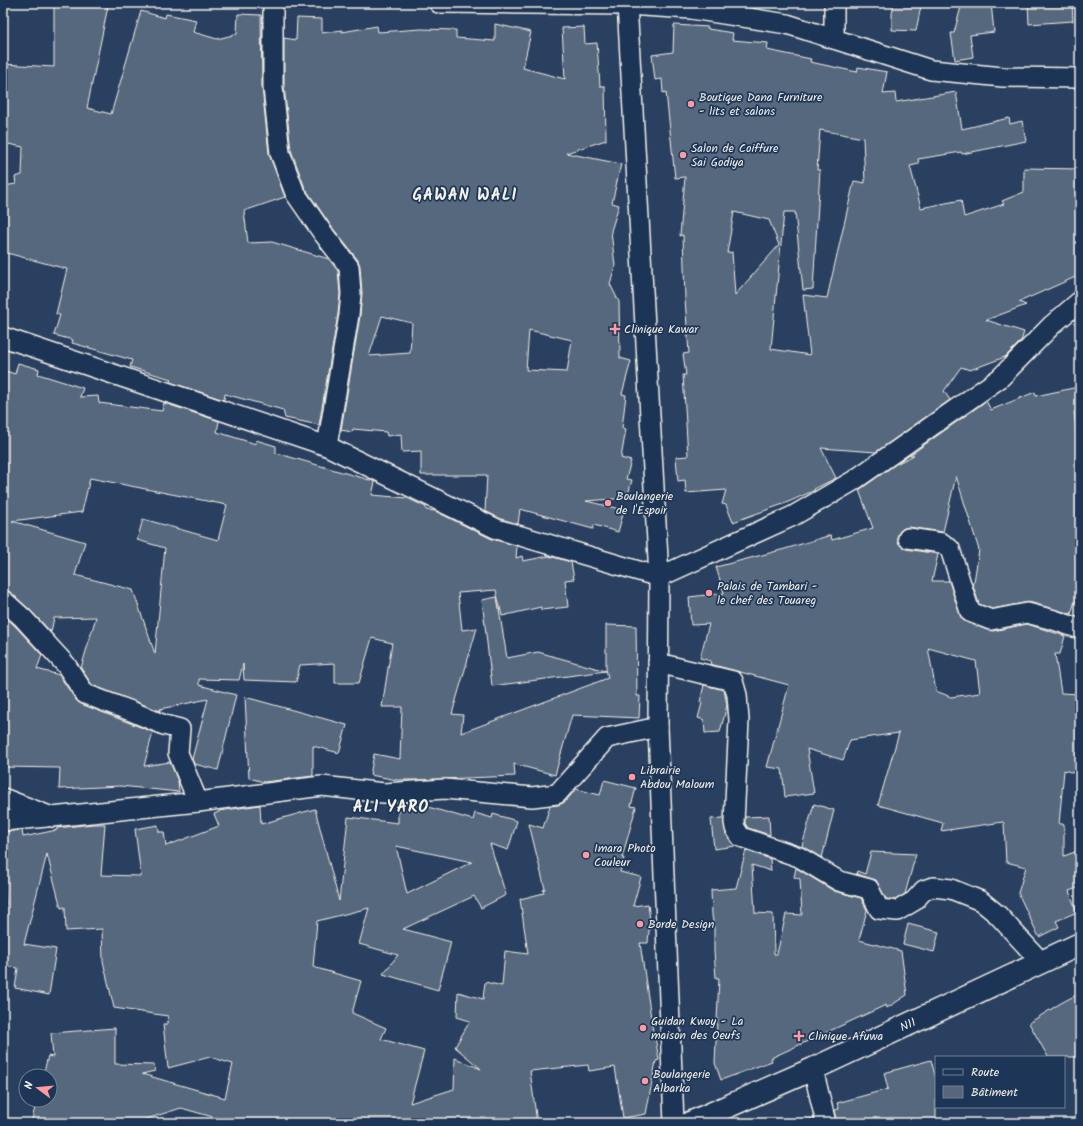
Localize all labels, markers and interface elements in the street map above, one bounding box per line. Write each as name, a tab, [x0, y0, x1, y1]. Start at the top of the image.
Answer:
place label: Boutique Dana Furniture - lits et salons	[699, 88, 823, 121]
marker: Boutique Dana Furniture - lits et salons	[686, 99, 696, 109]
place label: Salon de Coiffure Sai Godiya	[691, 139, 779, 172]
marker: Salon de Coiffure Sai Godiya	[678, 150, 688, 160]
district label: GAWAN WALI	[413, 183, 517, 208]
place label: Clinique Kawar	[624, 320, 699, 339]
marker: Clinique Kawar	[609, 323, 621, 335]
place label: Boulangerie de l'Espoir	[616, 487, 674, 520]
marker: Boulangerie de l'Espoir	[603, 498, 613, 508]
place label: Palais de Tambari - le chef des Touareg	[717, 577, 818, 610]
marker: Palais de Tambari - le chef des Touareg	[704, 588, 714, 598]
place label: Librairie Abdou Maloum	[640, 761, 715, 794]
marker: Librairie Abdou Maloum	[627, 772, 637, 782]
district label: ALI YARO	[353, 795, 429, 820]
place label: Imara Photo Couleur	[594, 839, 656, 872]
marker: Imara Photo Couleur	[581, 850, 591, 860]
place label: Borde Design	[648, 915, 714, 934]
marker: Borde Design	[635, 919, 645, 929]
place label: Guidan Kwoy - La maison des Oeufs	[651, 1012, 744, 1045]
street label: N11	[897, 1013, 919, 1037]
marker: Guidan Kwoy - La maison des Oeufs	[638, 1023, 648, 1033]
place label: Clinique Afuwa	[808, 1027, 884, 1046]
marker: Clinique Afuwa	[793, 1030, 805, 1042]
legend	[935, 1056, 1065, 1108]
text: Route	[971, 1063, 1000, 1082]
place label: Boulangerie Albarka	[653, 1065, 711, 1098]
north arrow	[18, 1068, 58, 1108]
marker: Boulangerie Albarka	[640, 1076, 650, 1086]
text: N	[20, 1080, 39, 1091]
text: Bâtiment	[971, 1083, 1018, 1102]

